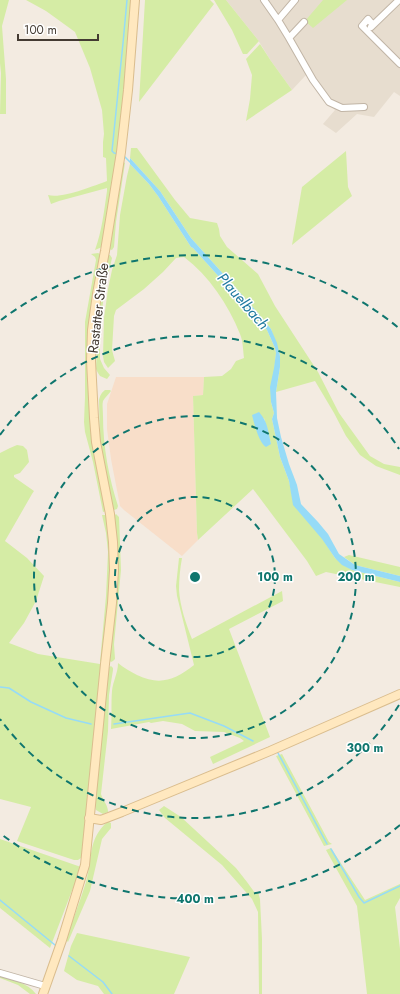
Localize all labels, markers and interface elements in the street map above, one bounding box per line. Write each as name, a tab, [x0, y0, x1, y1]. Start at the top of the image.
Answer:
scale bar	[18, 16, 98, 42]
text: 100 m	[24, 21, 57, 39]
street label: Rastatter Straße	[83, 262, 113, 354]
water label: Plauelbach	[212, 268, 274, 334]
text: 100 m	[257, 568, 293, 586]
text: 200 m	[337, 568, 375, 586]
centre of rings	[188, 570, 202, 584]
text: 300 m	[347, 739, 384, 757]
text: 400 m	[176, 890, 214, 908]

